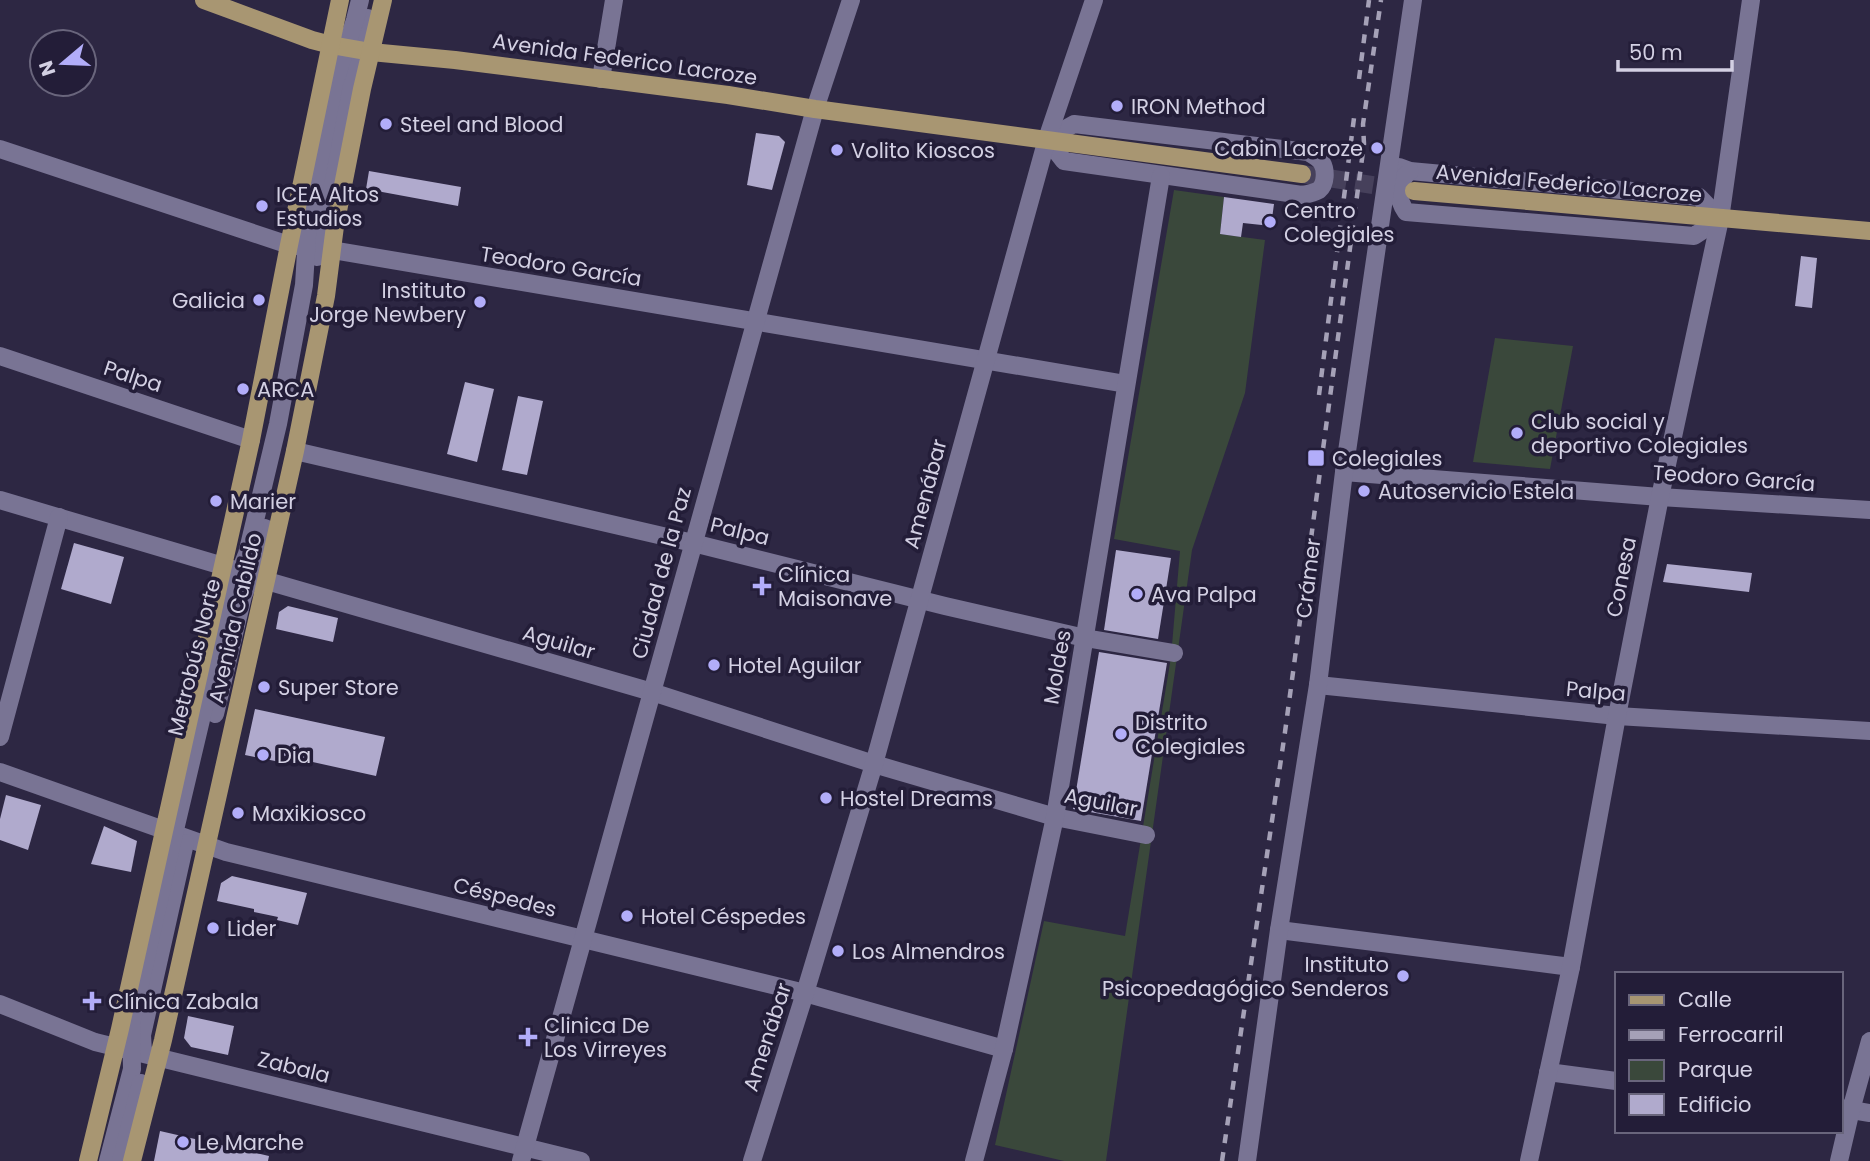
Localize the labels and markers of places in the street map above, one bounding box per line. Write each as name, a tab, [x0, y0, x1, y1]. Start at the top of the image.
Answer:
place label: IRON Method	[1131, 92, 1266, 121]
marker: IRON Method	[1109, 98, 1125, 114]
place label: Steel and Blood	[400, 110, 563, 139]
marker: Steel and Blood	[378, 116, 394, 132]
place label: Cabin Lacroze	[1214, 134, 1363, 163]
place label: Volito Kioscos	[851, 136, 995, 165]
marker: Cabin Lacroze	[1369, 140, 1385, 156]
marker: Volito Kioscos	[829, 142, 845, 158]
place label: ICEA Altos Estudios	[276, 180, 379, 233]
place label: Centro Colegiales	[1284, 196, 1395, 249]
marker: ICEA Altos Estudios	[254, 198, 270, 214]
marker: Centro Colegiales	[1262, 214, 1278, 230]
place label: Instituto Jorge Newbery	[309, 276, 466, 329]
place label: Galicia	[172, 286, 245, 315]
marker: Galicia	[251, 292, 267, 308]
marker: Instituto Jorge Newbery	[472, 294, 488, 310]
place label: ARCA	[257, 375, 314, 404]
marker: ARCA	[235, 381, 251, 397]
place label: Club social y deportivo Colegiales	[1531, 407, 1748, 460]
marker: Club social y deportivo Colegiales	[1509, 425, 1525, 441]
place label: Colegiales	[1332, 444, 1443, 473]
marker: Colegiales	[1306, 448, 1326, 468]
place label: Autoservicio Estela	[1378, 477, 1574, 506]
marker: Autoservicio Estela	[1356, 483, 1372, 499]
place label: Marier	[230, 487, 296, 516]
marker: Marier	[208, 493, 224, 509]
place label: Clínica Maisonave	[778, 560, 892, 613]
marker: Clínica Maisonave	[752, 576, 772, 596]
place label: Ava Palpa	[1151, 580, 1257, 609]
marker: Ava Palpa	[1129, 586, 1145, 602]
place label: Hotel Aguilar	[728, 651, 862, 680]
marker: Hotel Aguilar	[706, 657, 722, 673]
place label: Super Store	[278, 673, 399, 702]
marker: Super Store	[256, 679, 272, 695]
place label: Distrito Colegiales	[1135, 708, 1246, 761]
marker: Distrito Colegiales	[1113, 726, 1129, 742]
place label: Dia	[277, 741, 311, 770]
marker: Dia	[255, 747, 271, 763]
place label: Hostel Dreams	[840, 784, 993, 813]
marker: Hostel Dreams	[818, 790, 834, 806]
place label: Maxikiosco	[252, 799, 366, 828]
marker: Maxikiosco	[230, 805, 246, 821]
place label: Hotel Céspedes	[641, 902, 806, 931]
marker: Hotel Céspedes	[619, 908, 635, 924]
place label: Lider	[227, 914, 276, 943]
marker: Lider	[205, 920, 221, 936]
place label: Los Almendros	[852, 937, 1005, 966]
marker: Los Almendros	[830, 943, 846, 959]
place label: Instituto Psicopedagógico Senderos	[1102, 950, 1389, 1003]
marker: Instituto Psicopedagógico Senderos	[1395, 968, 1411, 984]
place label: Clínica Zabala	[108, 987, 259, 1016]
marker: Clínica Zabala	[82, 991, 102, 1011]
place label: Clinica De Los Virreyes	[544, 1011, 667, 1064]
marker: Clinica De Los Virreyes	[518, 1027, 538, 1047]
place label: Le Marche	[197, 1128, 304, 1157]
marker: Le Marche	[175, 1134, 191, 1150]

